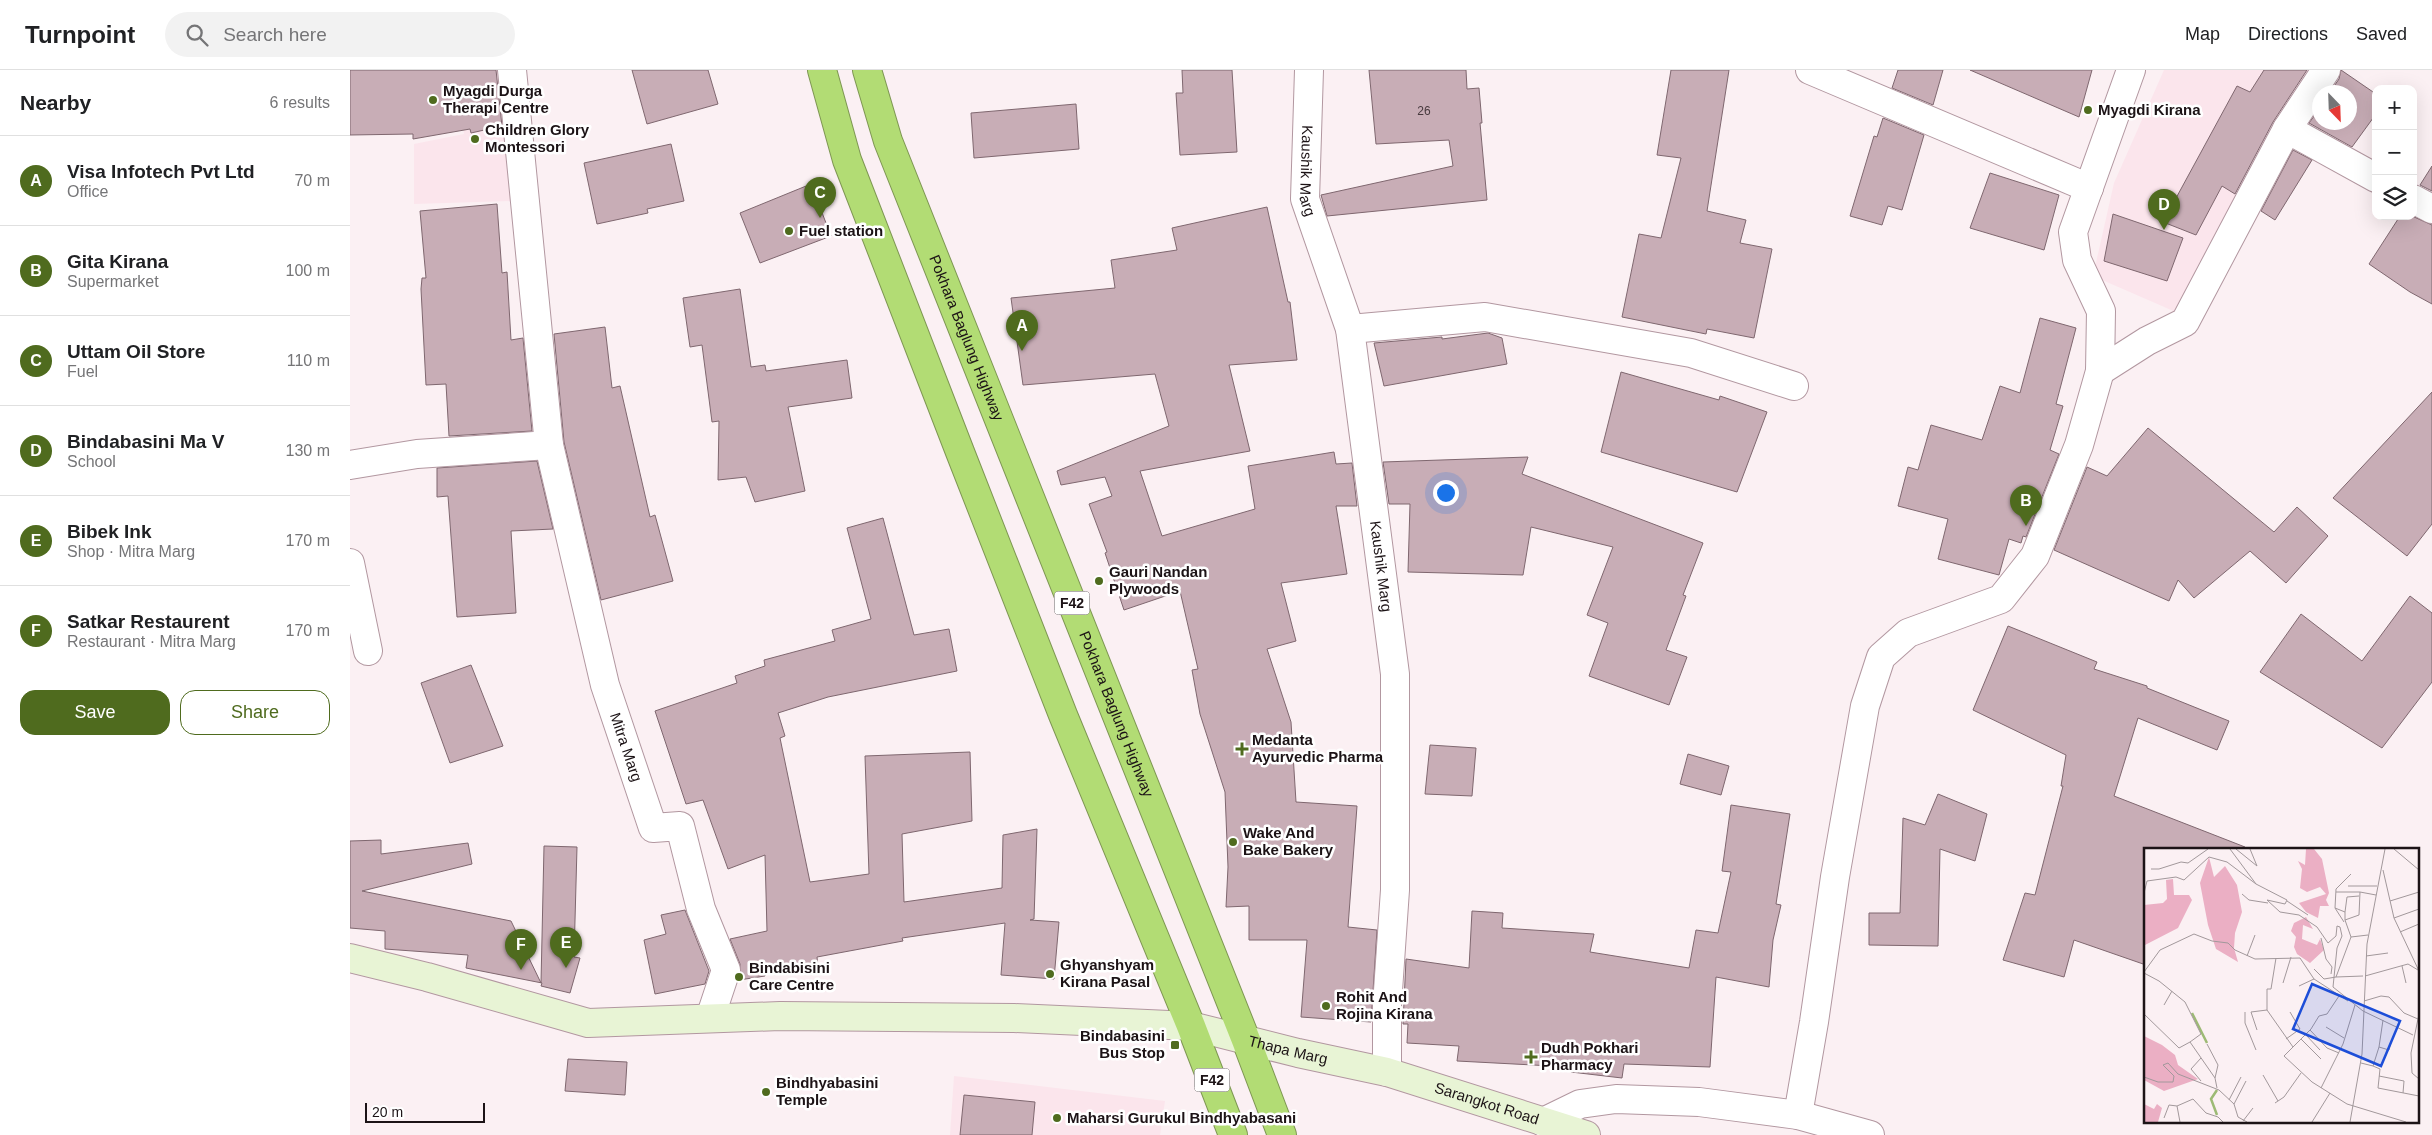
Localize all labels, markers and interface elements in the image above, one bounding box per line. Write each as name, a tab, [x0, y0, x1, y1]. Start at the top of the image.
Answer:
search box	[165, 12, 515, 57]
text: Turnpoint	[25, 21, 135, 48]
icon: search	[183, 21, 211, 49]
text: Search here	[223, 24, 327, 45]
text: Map	[2185, 24, 2220, 44]
text: Directions	[2248, 24, 2328, 44]
text: Saved	[2356, 24, 2407, 44]
place label: Myagdi Durga Therapi Centre	[443, 82, 549, 116]
north arrow	[2312, 85, 2357, 130]
map controls	[2372, 85, 2417, 220]
button: +	[2372, 85, 2417, 130]
text: Nearby	[20, 91, 91, 114]
text: 6 results	[270, 94, 330, 111]
marker: Myagdi Durga Therapi Centre	[427, 94, 439, 106]
place label: Myagdi Kirana	[2098, 101, 2201, 118]
house number: 26	[1417, 104, 1431, 118]
marker: Myagdi Kirana	[2082, 104, 2094, 116]
place label: Children Glory Montessori	[485, 121, 590, 155]
street label: Kaushik Marg	[1296, 125, 1319, 218]
button: −	[2372, 130, 2417, 175]
marker: Children Glory Montessori	[469, 133, 481, 145]
text: Visa Infotech Pvt Ltd	[67, 161, 255, 182]
text: A	[30, 172, 42, 189]
text: 70 m	[294, 172, 330, 189]
button: layers	[2372, 175, 2417, 220]
pin: C	[804, 177, 836, 218]
text: Office	[67, 183, 109, 200]
pin: D	[2148, 189, 2180, 230]
place label: Fuel station	[799, 222, 883, 239]
marker: Fuel station	[783, 225, 795, 237]
text: Gita Kirana	[67, 251, 168, 272]
street label: Pokhara Baglung Highway	[926, 252, 1008, 424]
text: B	[30, 262, 42, 279]
text: 100 m	[286, 262, 330, 279]
text: Supermarket	[67, 273, 159, 290]
pin: A	[1006, 310, 1038, 351]
text: Uttam Oil Store	[67, 341, 205, 362]
text: C	[30, 352, 42, 369]
text: 110 m	[287, 352, 330, 369]
text: Fuel	[67, 363, 98, 380]
text: Bindabasini Ma V	[67, 431, 224, 452]
text: D	[30, 442, 42, 459]
text: 130 m	[286, 442, 330, 459]
text: School	[67, 453, 116, 470]
your location	[1433, 480, 1459, 506]
pin: B	[2010, 485, 2042, 526]
street label: Kaushik Marg	[1367, 520, 1396, 613]
text: Bibek Ink	[67, 521, 151, 542]
text: E	[31, 532, 41, 549]
text: 170 m	[286, 532, 330, 549]
text: Shop · Mitra Marg	[67, 543, 195, 560]
place label: Gauri Nandan Plywoods	[1109, 563, 1207, 597]
marker: Gauri Nandan Plywoods	[1093, 575, 1105, 587]
road number: F42	[1054, 592, 1090, 614]
text: Satkar Restaurent	[67, 611, 230, 632]
text: F	[31, 622, 41, 639]
text: 170 m	[286, 622, 330, 639]
street label: Pokhara Baglung Highway	[1076, 629, 1158, 800]
text: Restaurant · Mitra Marg	[67, 633, 236, 650]
button: Save	[20, 690, 170, 735]
button: Share	[180, 690, 330, 735]
street label: Mitra Marg	[607, 710, 646, 784]
place label: Medanta Ayurvedic Pharma	[1252, 731, 1384, 765]
marker: Medanta Ayurvedic Pharma	[1236, 743, 1248, 755]
place label: Wake And Bake Bakery	[1243, 824, 1334, 858]
marker: Wake And Bake Bakery	[1227, 836, 1239, 848]
inset map	[2144, 848, 2420, 1122]
pin: E	[550, 927, 582, 968]
pin: F	[505, 929, 537, 970]
place label: Ghyanshyam Kirana Pasal	[1060, 956, 1154, 990]
place label: Bindabisini Care Centre	[749, 959, 834, 993]
marker: Ghyanshyam Kirana Pasal	[1044, 968, 1056, 980]
marker: Bindabisini Care Centre	[733, 971, 745, 983]
place label: Rohit And Rojina Kirana	[1336, 988, 1433, 1022]
marker: Rohit And Rojina Kirana	[1320, 1000, 1332, 1012]
place label: Bindabasini Bus Stop	[1080, 1027, 1165, 1061]
street label: Thapa Marg	[1247, 1032, 1329, 1067]
marker: Bindabasini Bus Stop	[1169, 1039, 1181, 1051]
place label: Dudh Pokhari Pharmacy	[1541, 1039, 1639, 1073]
marker: Dudh Pokhari Pharmacy	[1525, 1051, 1537, 1063]
road number: F42	[1194, 1068, 1230, 1092]
place label: Bindhyabasini Temple	[776, 1074, 879, 1108]
street label: Sarangkot Road	[1433, 1079, 1541, 1128]
marker: Bindhyabasini Temple	[760, 1086, 772, 1098]
scale bar	[365, 1100, 485, 1123]
text: 20 m	[372, 1104, 403, 1120]
place label: Maharsi Gurukul Bindhyabasani	[1067, 1109, 1296, 1126]
marker: Maharsi Gurukul Bindhyabasani	[1051, 1112, 1063, 1124]

